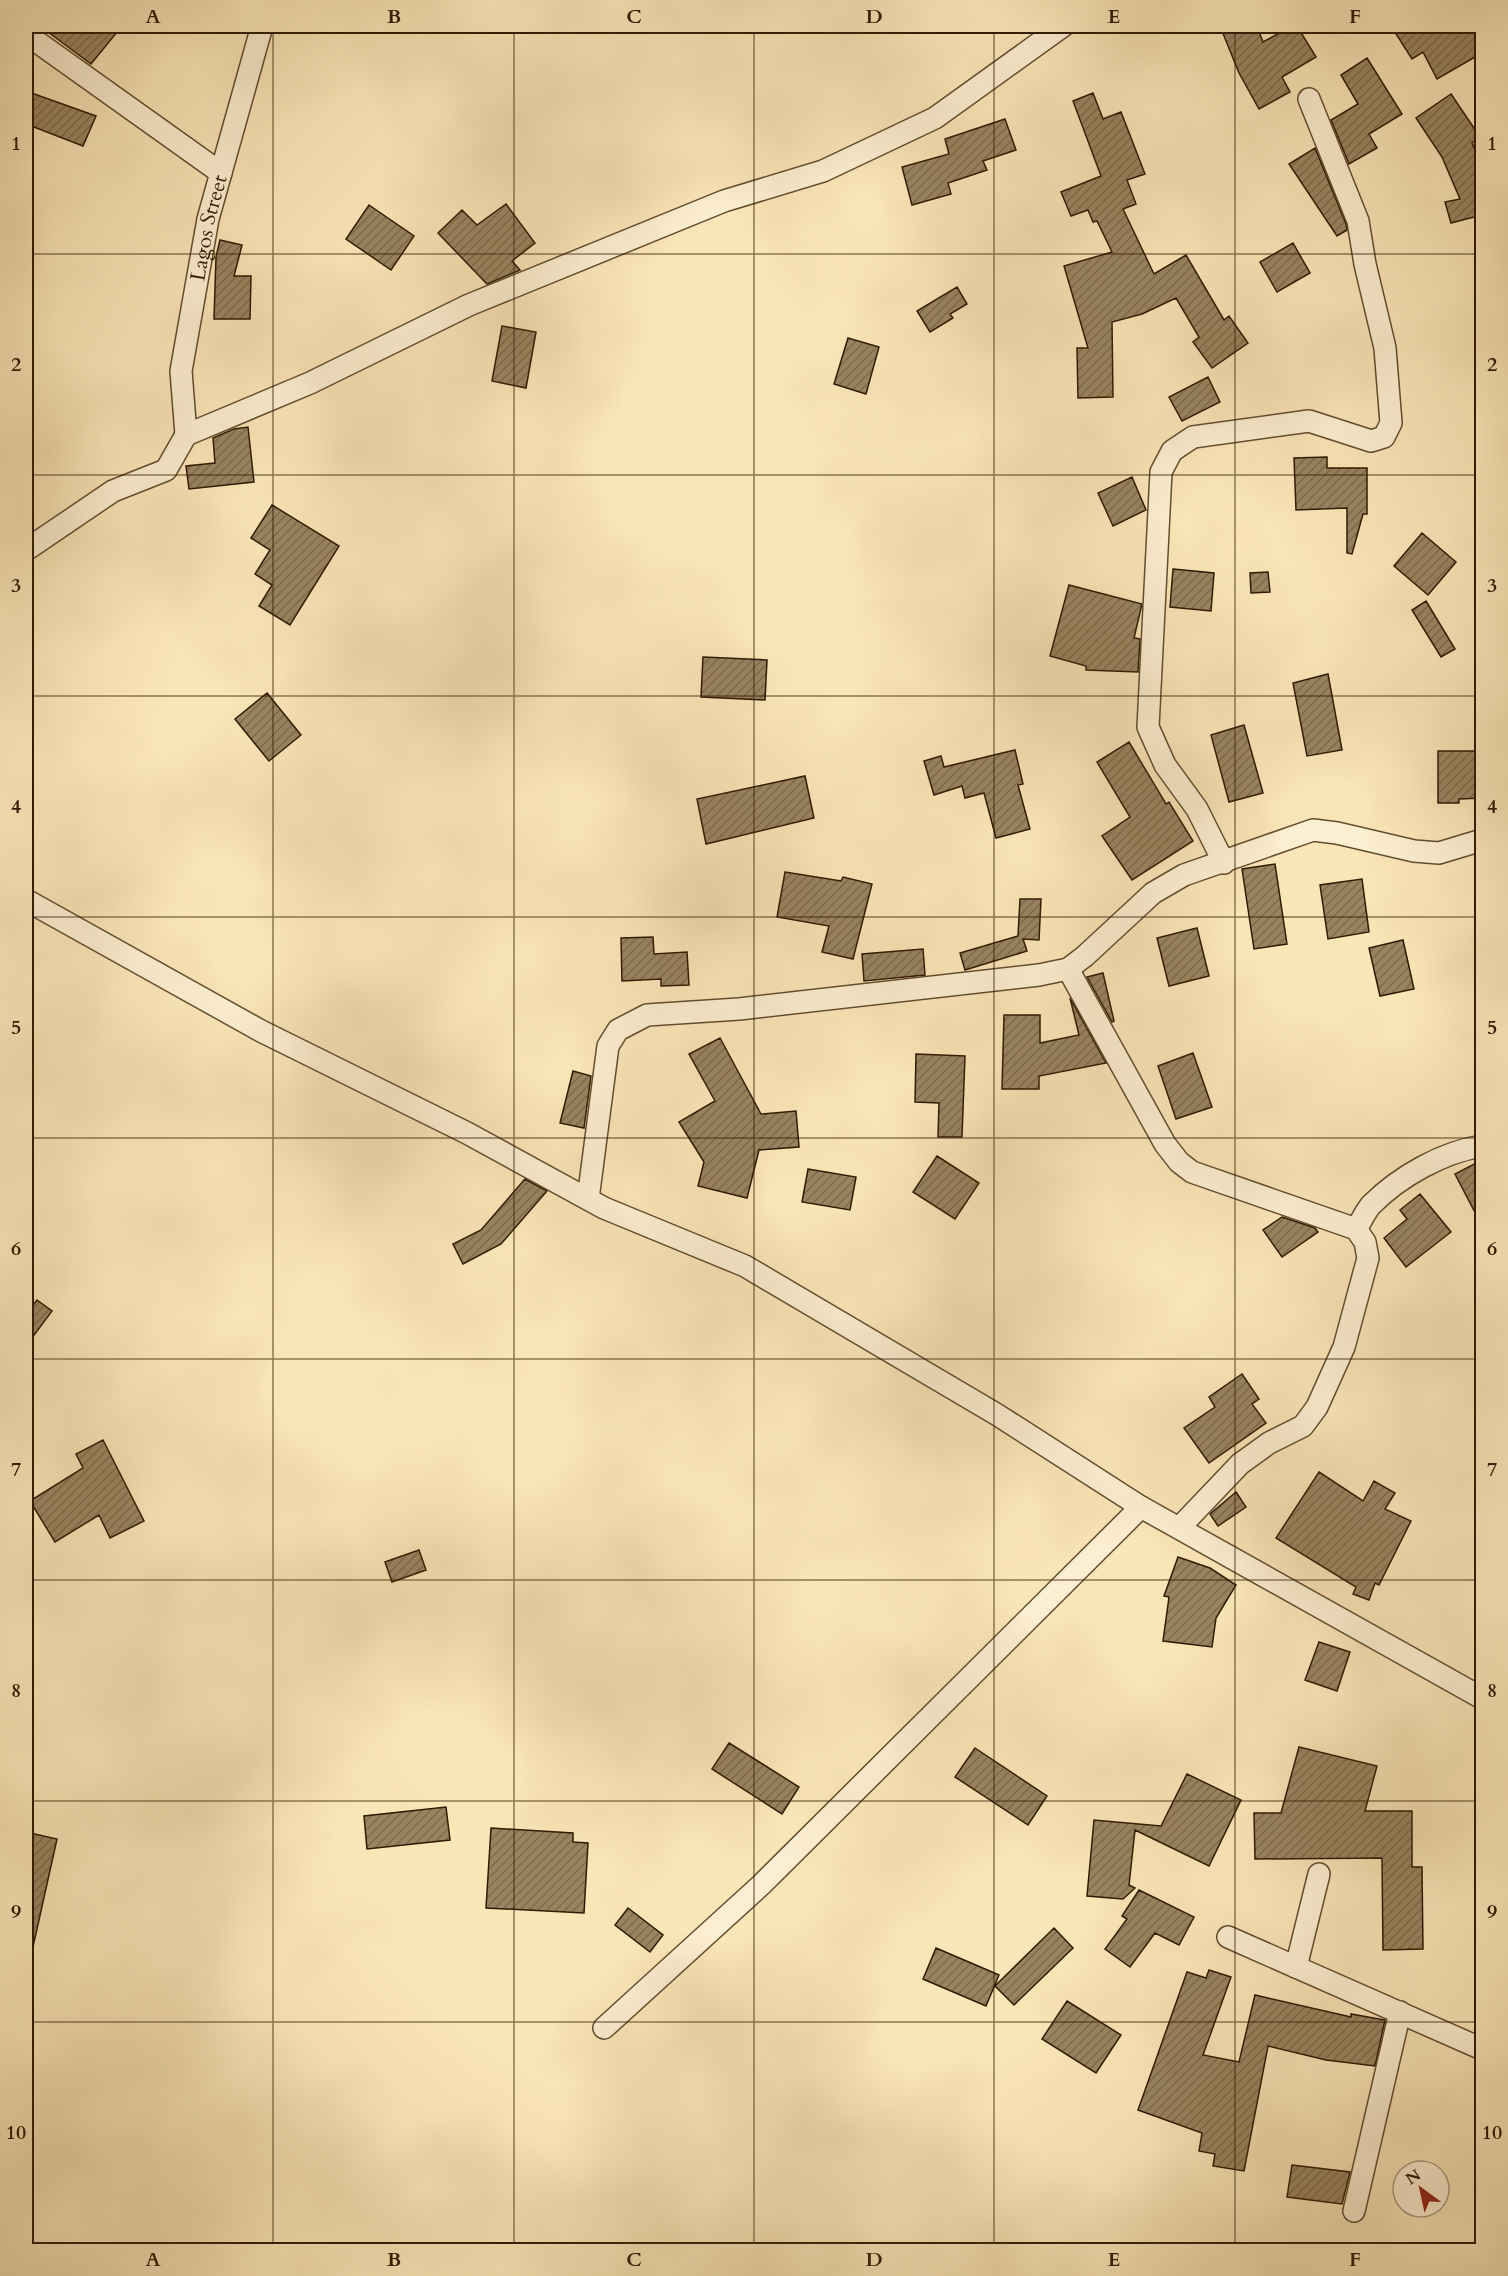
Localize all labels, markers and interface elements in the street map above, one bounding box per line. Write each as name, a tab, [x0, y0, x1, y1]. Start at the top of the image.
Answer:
text: A	[145, 3, 161, 30]
text: B	[387, 3, 401, 30]
text: C	[626, 3, 642, 30]
text: D	[865, 3, 883, 30]
text: E	[1108, 3, 1120, 30]
text: F	[1349, 3, 1361, 30]
text: 1	[11, 130, 21, 157]
text: 1	[1487, 130, 1497, 157]
street label: Lagos Street	[183, 171, 235, 283]
text: 2	[11, 351, 21, 378]
text: 2	[1487, 351, 1497, 378]
text: 3	[11, 572, 21, 599]
text: 3	[1487, 572, 1497, 599]
text: 4	[11, 793, 21, 820]
text: 4	[1487, 793, 1497, 820]
text: 5	[11, 1014, 21, 1041]
text: 5	[1487, 1014, 1497, 1041]
text: 6	[11, 1235, 21, 1262]
text: 6	[1487, 1235, 1497, 1262]
text: 7	[11, 1456, 21, 1483]
text: 7	[1487, 1456, 1497, 1483]
text: 8	[11, 1677, 21, 1704]
text: 8	[1487, 1677, 1497, 1704]
text: 9	[11, 1898, 21, 1925]
text: 9	[1487, 1898, 1497, 1925]
text: 10	[6, 2119, 26, 2146]
text: 10	[1482, 2119, 1502, 2146]
north arrow	[1391, 2159, 1451, 2219]
text: N	[1402, 2164, 1425, 2190]
text: A	[145, 2246, 161, 2273]
text: B	[387, 2246, 401, 2273]
text: C	[626, 2246, 642, 2273]
text: D	[865, 2246, 883, 2273]
text: E	[1108, 2246, 1120, 2273]
text: F	[1349, 2246, 1361, 2273]

